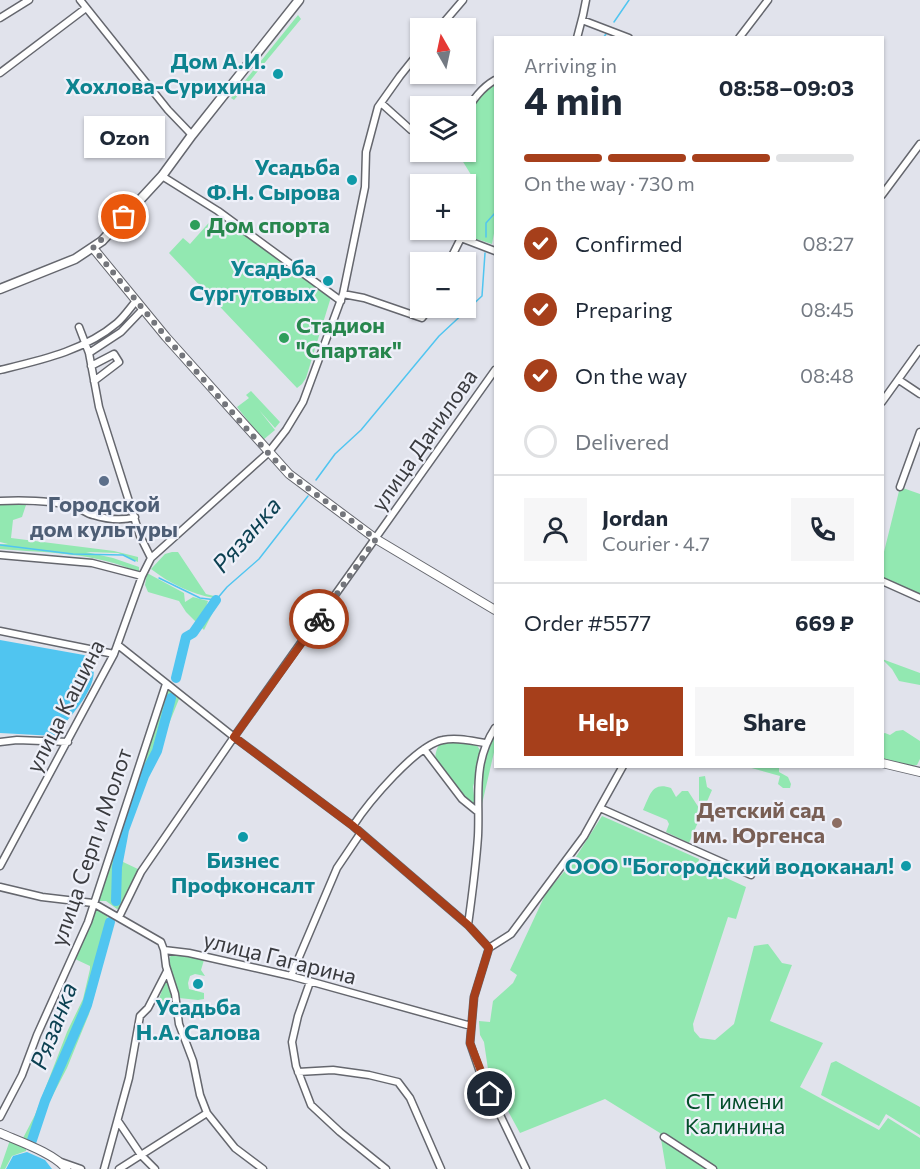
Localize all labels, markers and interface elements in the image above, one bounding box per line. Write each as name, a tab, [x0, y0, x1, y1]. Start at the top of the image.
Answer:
north arrow	[410, 18, 476, 84]
map controls	[410, 18, 476, 318]
place label: Дом А.И. Хохлова-Сурихина	[65, 47, 266, 99]
text: Arriving in	[524, 53, 617, 77]
marker: Дом А.И. Хохлова-Сурихина	[271, 67, 285, 81]
text: 08:58–09:03	[719, 74, 854, 101]
text: 4 min	[524, 75, 623, 123]
button: layers	[410, 96, 476, 162]
callout: Ozon	[84, 115, 164, 157]
text: Ozon	[99, 125, 150, 149]
place label: Усадьба Ф.Н. Сырова	[207, 153, 340, 205]
text: On the way · 730 m	[524, 171, 695, 195]
marker: Усадьба Ф.Н. Сырова	[345, 173, 359, 187]
button: +	[410, 174, 476, 240]
pin	[98, 191, 149, 242]
icon: bag	[107, 200, 140, 233]
place label: Дом спорта	[207, 211, 330, 238]
marker: Дом спорта	[188, 218, 202, 232]
icon: check	[524, 227, 557, 260]
text: Confirmed	[575, 230, 682, 257]
text: 08:27	[802, 231, 854, 255]
button: −	[410, 252, 476, 318]
place label: Усадьба Сургутовых	[189, 254, 317, 306]
marker: Усадьба Сургутовых	[321, 274, 335, 288]
icon: check	[524, 293, 557, 326]
text: Preparing	[575, 296, 672, 323]
text: 08:45	[801, 297, 854, 321]
place label: Стадион "Спартак"	[296, 311, 402, 363]
marker: Стадион "Спартак"	[277, 331, 291, 345]
icon: check	[524, 359, 557, 392]
text: On the way	[575, 362, 687, 389]
text: 08:48	[800, 363, 854, 387]
street label: улица Данилова	[365, 364, 483, 516]
text: Delivered	[575, 428, 669, 455]
marker: Городской дом культуры	[97, 474, 111, 488]
place label: Городской дом культуры	[30, 490, 178, 542]
water label: Рязанка	[205, 490, 287, 578]
button: person	[524, 498, 587, 561]
button: phone	[791, 498, 854, 561]
text: Jordan	[602, 504, 668, 531]
text: Courier · 4.7	[602, 531, 710, 555]
courier	[289, 589, 349, 649]
icon: bike	[303, 603, 336, 636]
text: Order #5577	[524, 609, 651, 636]
text: 669 ₽	[795, 609, 854, 636]
street label: улица Кашина	[20, 635, 110, 777]
button: Help	[524, 687, 683, 756]
button: Share	[695, 687, 854, 756]
street label: улица Серп и Молот	[44, 744, 137, 949]
place label: Детский сад им. Юргенса	[693, 796, 825, 848]
marker: Детский сад им. Юргенса	[830, 816, 844, 830]
marker: Бизнес Профконсалт	[236, 830, 250, 844]
place label: Бизнес Профконсалт	[171, 846, 315, 898]
place label: ООО "Богородский водоканал!	[565, 852, 894, 879]
marker: ООО "Богородский водоканал!	[899, 859, 913, 873]
street label: улица Гагарина	[201, 925, 359, 990]
marker: Усадьба Н.А. Салова	[191, 977, 205, 991]
water label: Рязанка	[23, 978, 82, 1073]
place label: Усадьба Н.А. Салова	[136, 993, 260, 1045]
pin	[464, 1068, 515, 1119]
icon: home	[473, 1077, 506, 1110]
park label: СТ имени Калинина	[685, 1087, 785, 1139]

